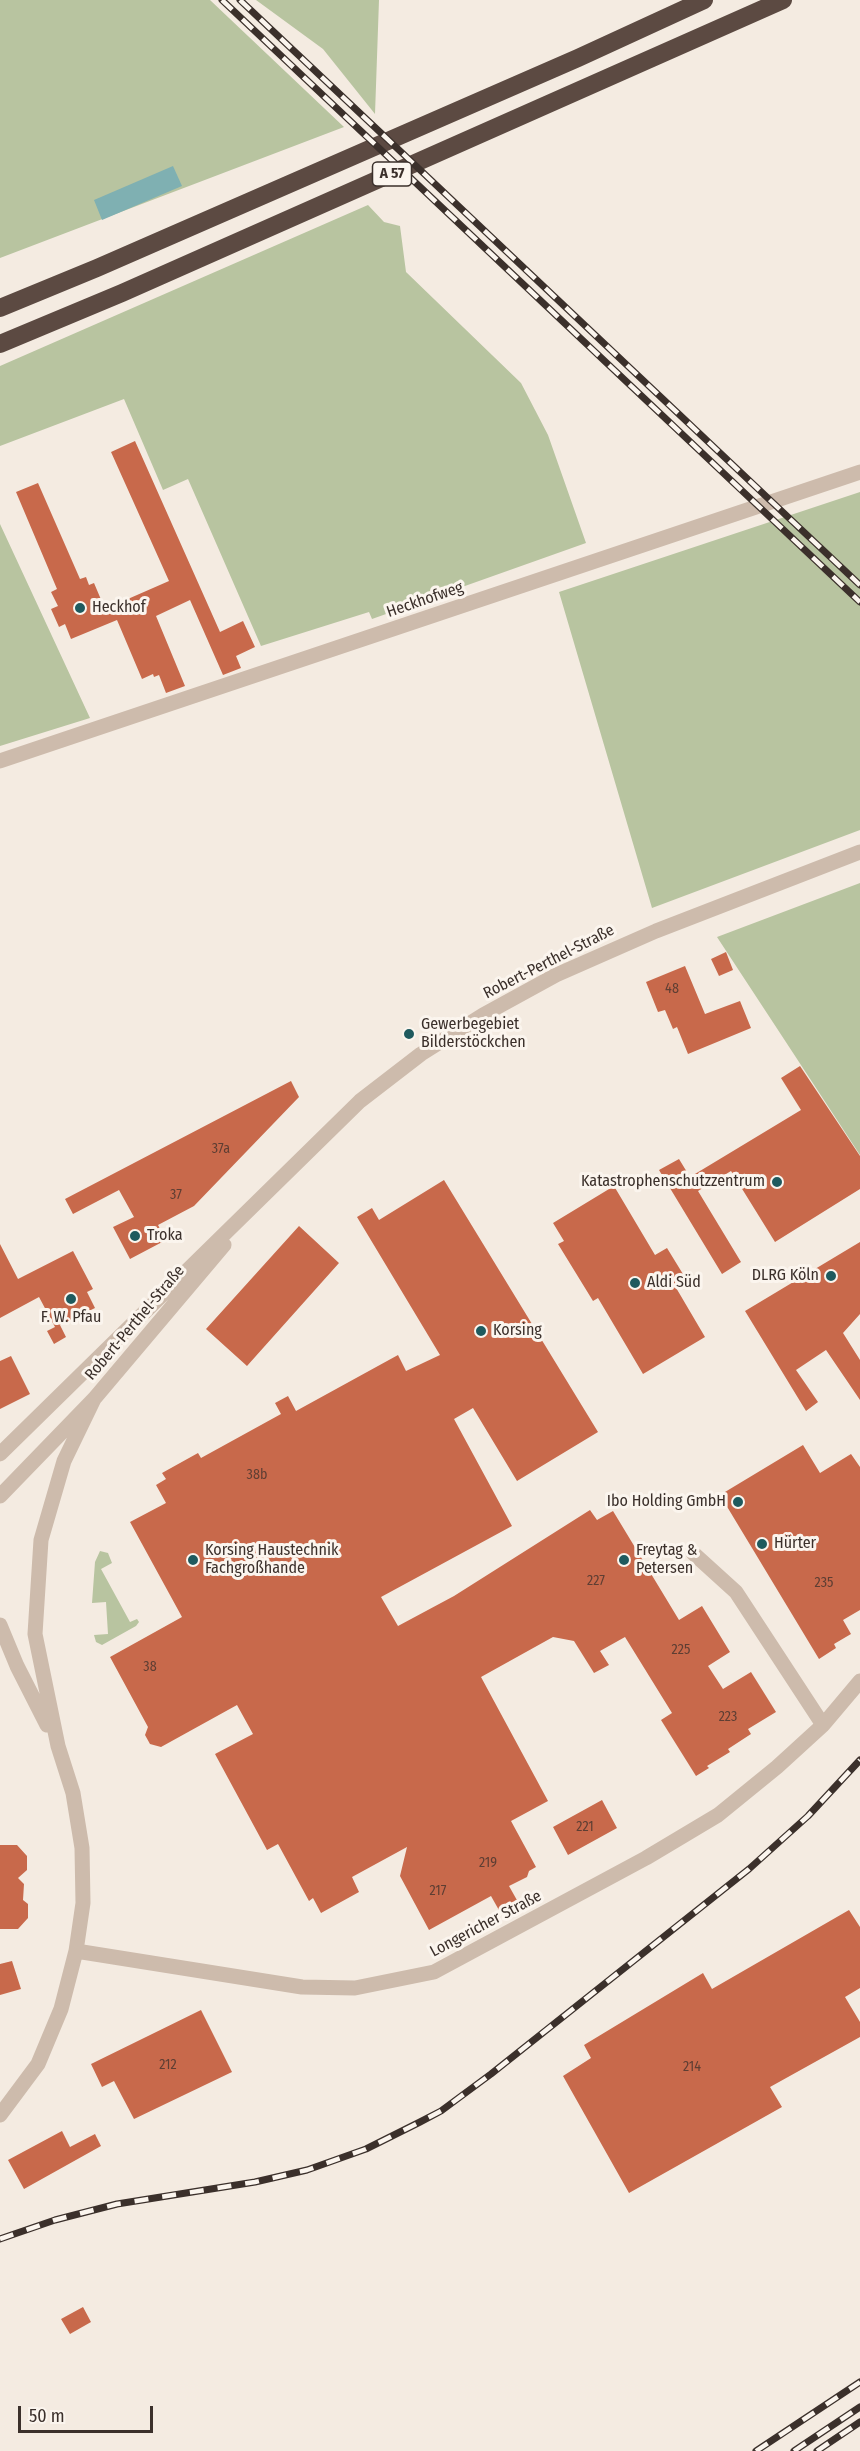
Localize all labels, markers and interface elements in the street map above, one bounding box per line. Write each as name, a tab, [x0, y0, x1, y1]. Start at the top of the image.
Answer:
road number: A 57	[372, 162, 412, 186]
street label: Heckhofweg	[384, 578, 466, 622]
place label: Heckhof	[92, 598, 146, 618]
marker: Heckhof	[73, 601, 87, 615]
street label: Robert-Perthel-Straße	[480, 921, 618, 1003]
house number: 48	[665, 981, 679, 997]
place label: Gewerbegebiet Bilderstöckchen	[421, 1015, 526, 1053]
marker: Gewerbegebiet Bilderstöckchen	[402, 1027, 416, 1041]
house number: 37a	[212, 1141, 230, 1157]
place label: Katastrophenschutzzentrum	[581, 1172, 765, 1192]
marker: Katastrophenschutzzentrum	[770, 1175, 784, 1189]
house number: 37	[170, 1187, 182, 1203]
place label: Troka	[147, 1226, 183, 1246]
marker: Troka	[128, 1229, 142, 1243]
street label: Robert-Perthel-Straße	[81, 1262, 189, 1384]
place label: DLRG Köln	[752, 1266, 819, 1286]
marker: DLRG Köln	[824, 1269, 838, 1283]
place label: Aldi Süd	[647, 1273, 701, 1293]
marker: Aldi Süd	[628, 1276, 642, 1290]
marker: F. W. Pfau	[64, 1292, 78, 1306]
place label: F. W. Pfau	[41, 1308, 101, 1328]
place label: Korsing	[493, 1321, 542, 1341]
marker: Korsing	[474, 1324, 488, 1338]
house number: 38b	[247, 1467, 267, 1483]
place label: Ibo Holding GmbH	[607, 1492, 726, 1512]
marker: Ibo Holding GmbH	[731, 1495, 745, 1509]
place label: Hürter	[774, 1534, 816, 1554]
marker: Hürter	[755, 1537, 769, 1551]
place label: Korsing Haustechnik Fachgroßhande	[205, 1541, 338, 1579]
place label: Freytag & Petersen	[636, 1541, 697, 1579]
marker: Korsing Haustechnik Fachgroßhande	[186, 1553, 200, 1567]
marker: Freytag & Petersen	[617, 1553, 631, 1567]
house number: 227	[587, 1573, 605, 1589]
house number: 235	[815, 1575, 833, 1591]
house number: 225	[672, 1642, 690, 1658]
house number: 38	[143, 1659, 157, 1675]
house number: 223	[719, 1709, 737, 1725]
house number: 221	[576, 1819, 594, 1835]
house number: 219	[479, 1855, 497, 1871]
house number: 217	[430, 1883, 446, 1899]
street label: Longericher Straße	[427, 1887, 545, 1961]
house number: 212	[159, 2057, 177, 2073]
house number: 214	[683, 2059, 701, 2075]
scale bar	[21, 2394, 156, 2432]
text: 50 m	[29, 2405, 65, 2427]

